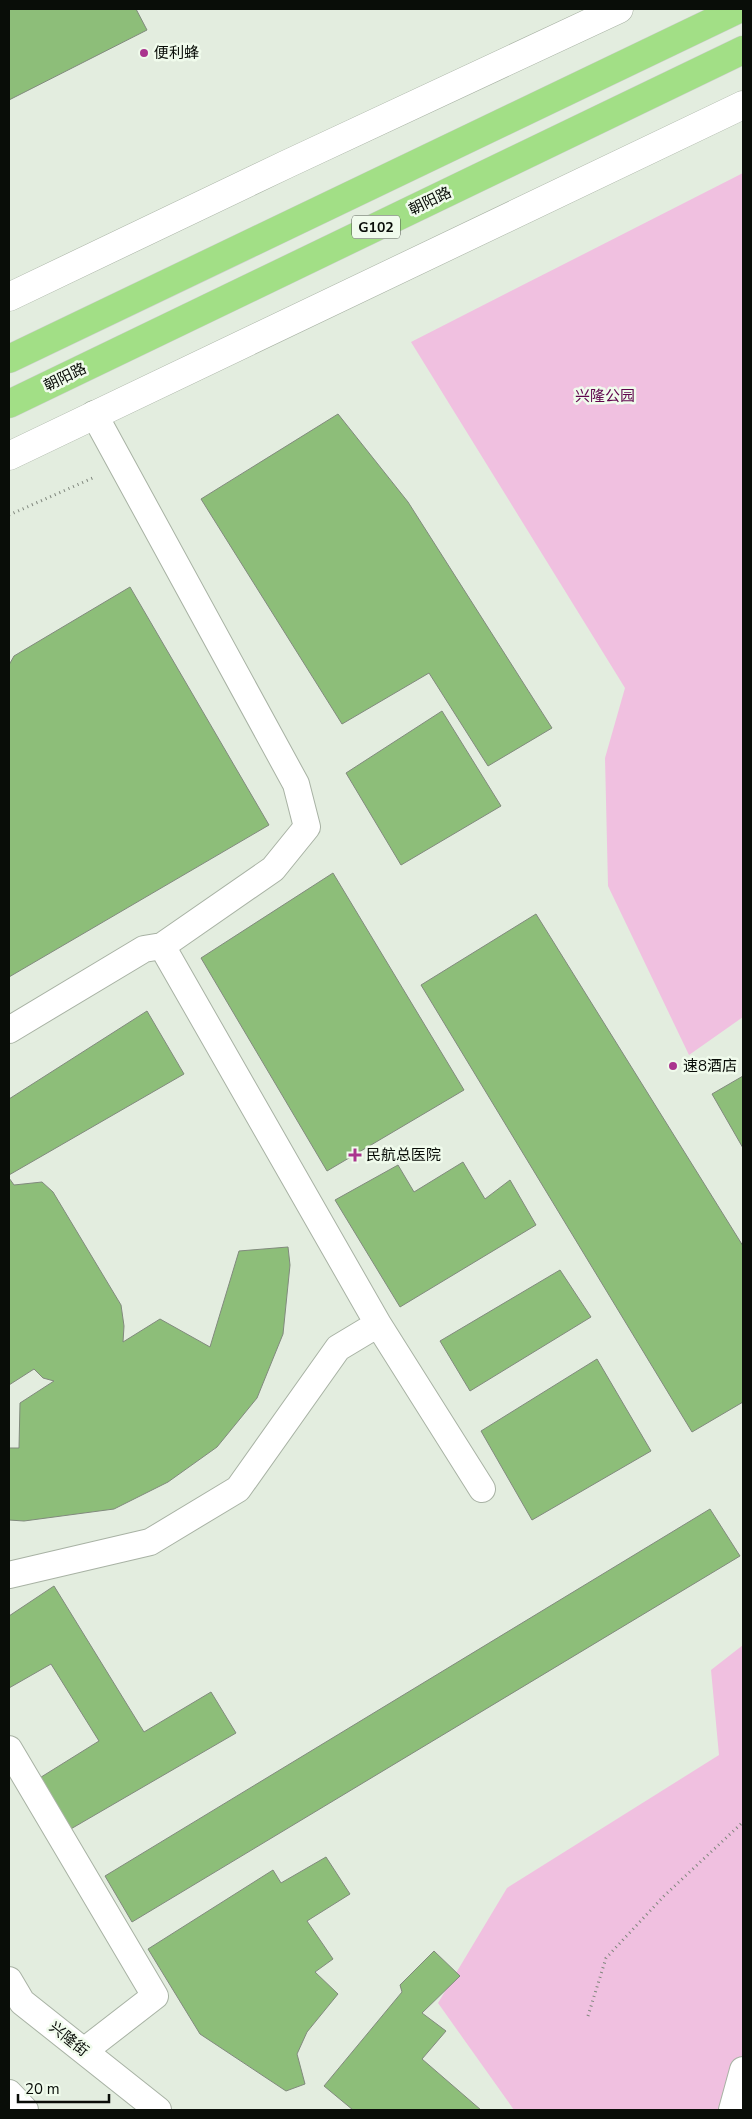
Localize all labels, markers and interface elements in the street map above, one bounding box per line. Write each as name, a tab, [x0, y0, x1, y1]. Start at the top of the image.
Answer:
place label: 便利蜂	[154, 43, 199, 63]
marker: 便利蜂	[138, 47, 150, 59]
street label: 朝阳路	[405, 182, 455, 220]
road number: G102	[352, 216, 400, 238]
street label: 朝阳路	[40, 358, 90, 396]
park label: 兴隆公园	[575, 386, 635, 406]
place label: 速8酒店	[683, 1056, 737, 1076]
marker: 速8酒店	[667, 1060, 679, 1072]
place label: 民航总医院	[366, 1145, 441, 1165]
marker: 民航总医院	[348, 1148, 362, 1162]
street label: 兴隆街	[45, 2017, 93, 2061]
scale bar	[18, 2072, 109, 2104]
text: 20 m	[25, 2079, 60, 2099]

